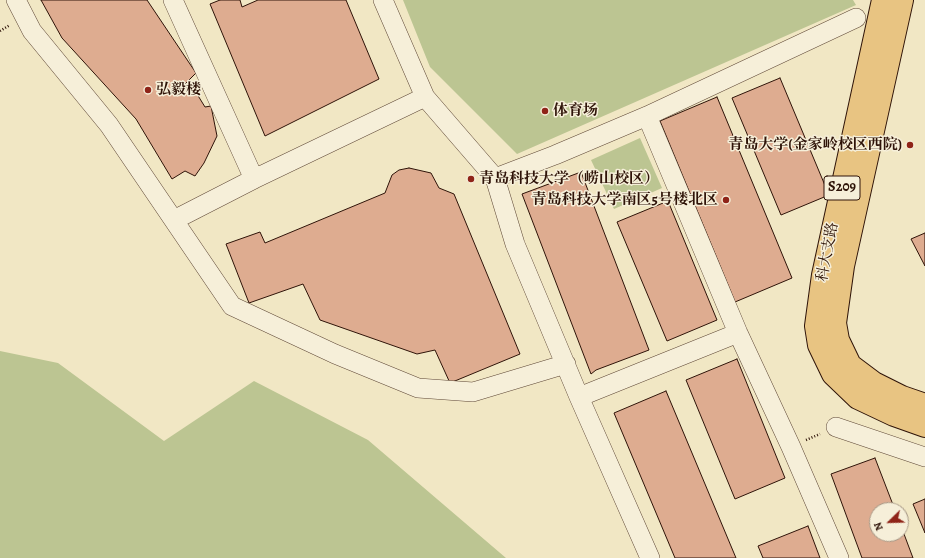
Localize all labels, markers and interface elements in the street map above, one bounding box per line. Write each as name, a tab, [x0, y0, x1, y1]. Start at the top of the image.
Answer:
place label: 弘毅楼	[156, 81, 201, 99]
marker: 弘毅楼	[143, 85, 153, 95]
place label: 体育场	[553, 102, 598, 120]
marker: 体育场	[540, 106, 550, 116]
place label: 青岛大学(金家岭校区西院)	[728, 136, 902, 154]
marker: 青岛大学(金家岭校区西院)	[905, 140, 915, 150]
place label: 青岛科技大学（崂山校区）	[479, 170, 659, 188]
marker: 青岛科技大学（崂山校区）	[466, 174, 476, 184]
road number: S209	[824, 176, 860, 200]
place label: 青岛科技大学南区5号楼北区	[532, 191, 718, 209]
marker: 青岛科技大学南区5号楼北区	[721, 195, 731, 205]
street label: 科大支路	[813, 221, 843, 283]
north arrow	[869, 502, 909, 542]
text: N	[870, 520, 887, 533]

